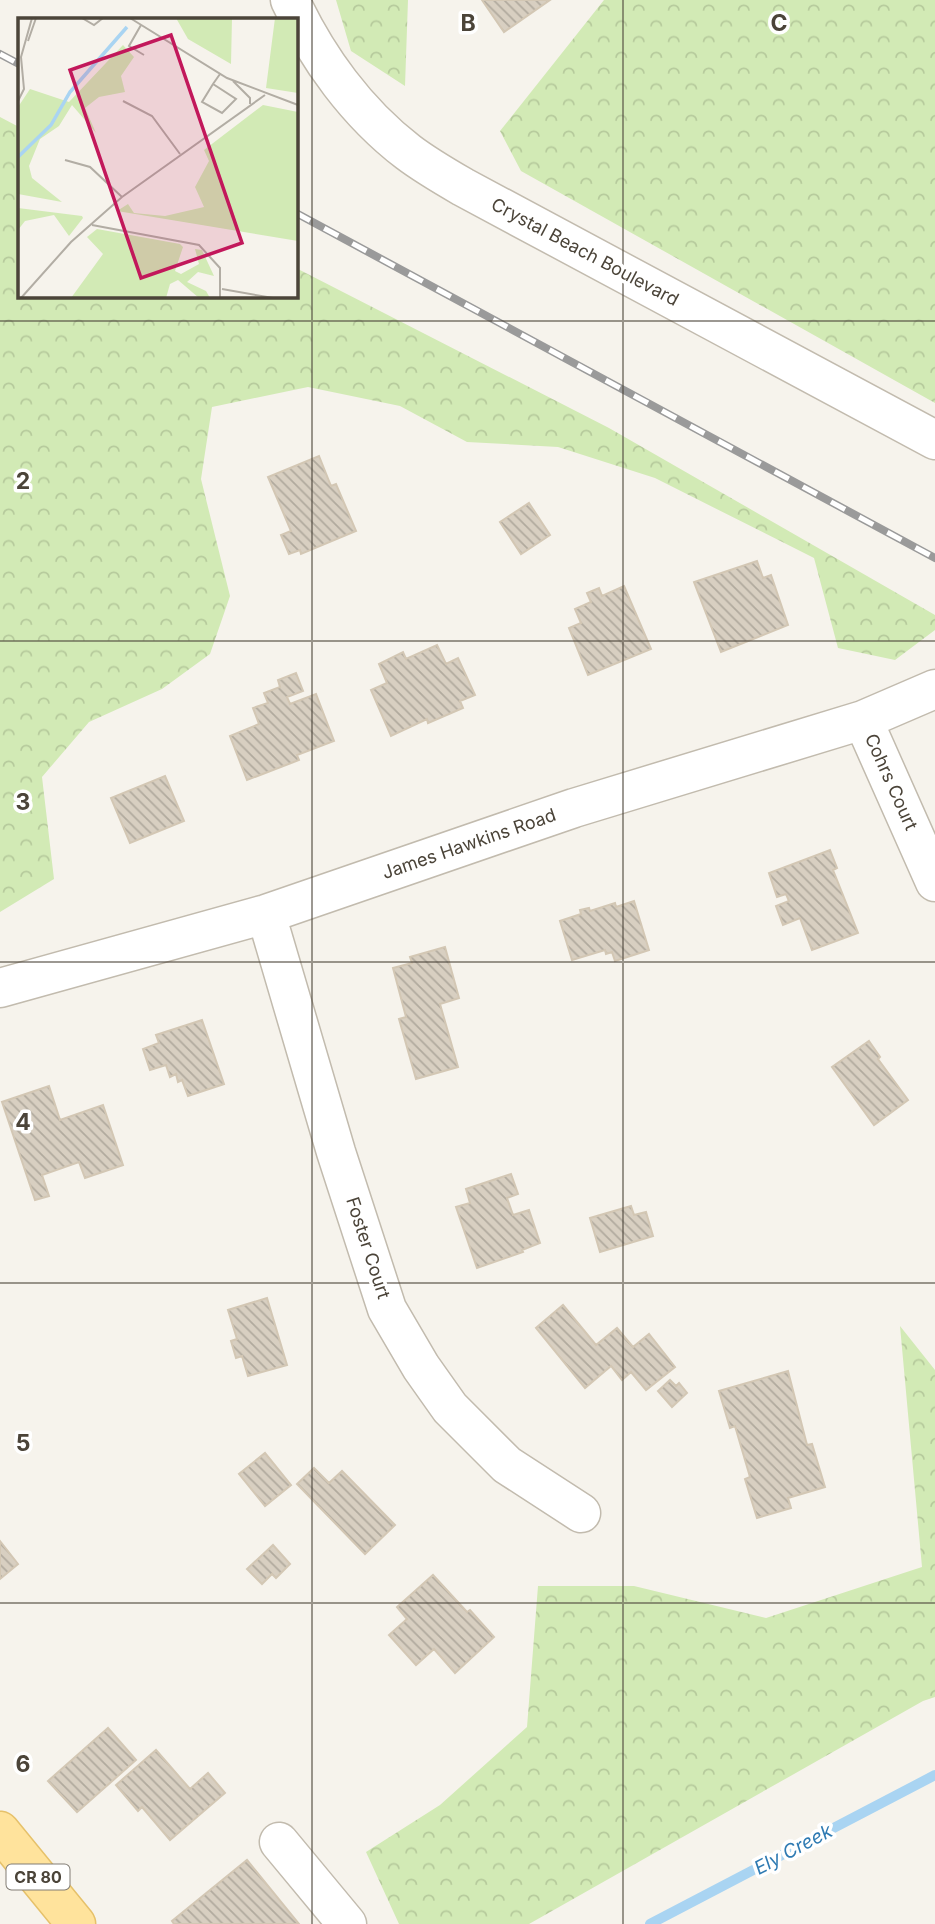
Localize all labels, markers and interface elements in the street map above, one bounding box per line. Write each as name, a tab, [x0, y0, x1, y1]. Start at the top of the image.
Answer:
text: B	[460, 9, 476, 37]
text: C	[770, 9, 788, 37]
inset map	[18, 18, 298, 298]
street label: Crystal Beach Boulevard	[488, 193, 683, 310]
text: 2	[16, 467, 30, 495]
street label: Cohrs Court	[861, 730, 922, 833]
text: 3	[16, 788, 30, 816]
street label: James Hawkins Road	[379, 804, 558, 883]
text: 4	[15, 1108, 31, 1136]
street label: Foster Court	[342, 1194, 395, 1301]
text: 5	[16, 1429, 30, 1457]
text: 6	[16, 1750, 30, 1778]
water label: Ely Creek	[750, 1819, 837, 1880]
road number: CR 80	[7, 1865, 70, 1890]

